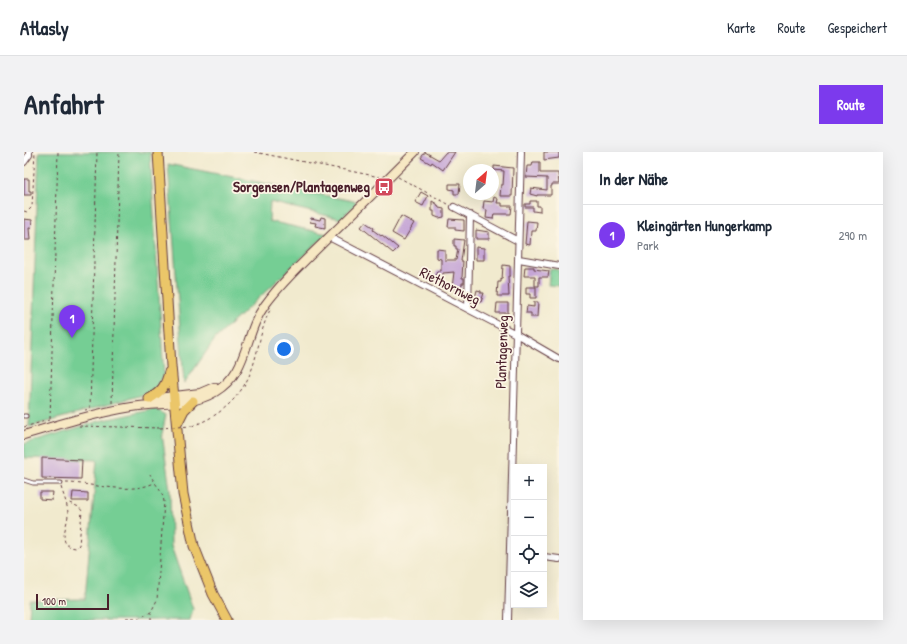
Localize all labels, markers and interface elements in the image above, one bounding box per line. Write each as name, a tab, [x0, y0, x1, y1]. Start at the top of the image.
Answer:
text: Atlasly	[20, 15, 69, 41]
text: Karte	[727, 18, 756, 37]
text: Route	[778, 18, 806, 37]
text: Gespeichert	[828, 18, 887, 37]
text: Anfahrt	[24, 85, 104, 123]
button: Route	[819, 85, 883, 124]
north arrow	[463, 164, 499, 200]
text: In der Nähe	[599, 167, 668, 190]
place label: Sorgensen/Plantagenweg	[233, 176, 370, 198]
bus stop icon: Sorgensen/Plantagenweg	[373, 176, 395, 198]
text: Kleingärten Hungerkamp	[637, 215, 772, 236]
text: 1	[610, 226, 614, 244]
text: 290 m	[838, 226, 867, 244]
text: Park	[637, 236, 659, 254]
street label: Riethornweg	[416, 261, 485, 310]
pin: 1	[59, 305, 85, 338]
street label: Plantagenweg	[490, 314, 513, 389]
your location	[274, 339, 294, 359]
map controls	[511, 464, 547, 608]
button: +	[511, 464, 547, 500]
button: −	[511, 500, 547, 536]
button: locate	[511, 536, 547, 572]
button: layers	[511, 572, 547, 608]
scale bar	[36, 592, 109, 611]
text: 100 m	[42, 594, 66, 608]

